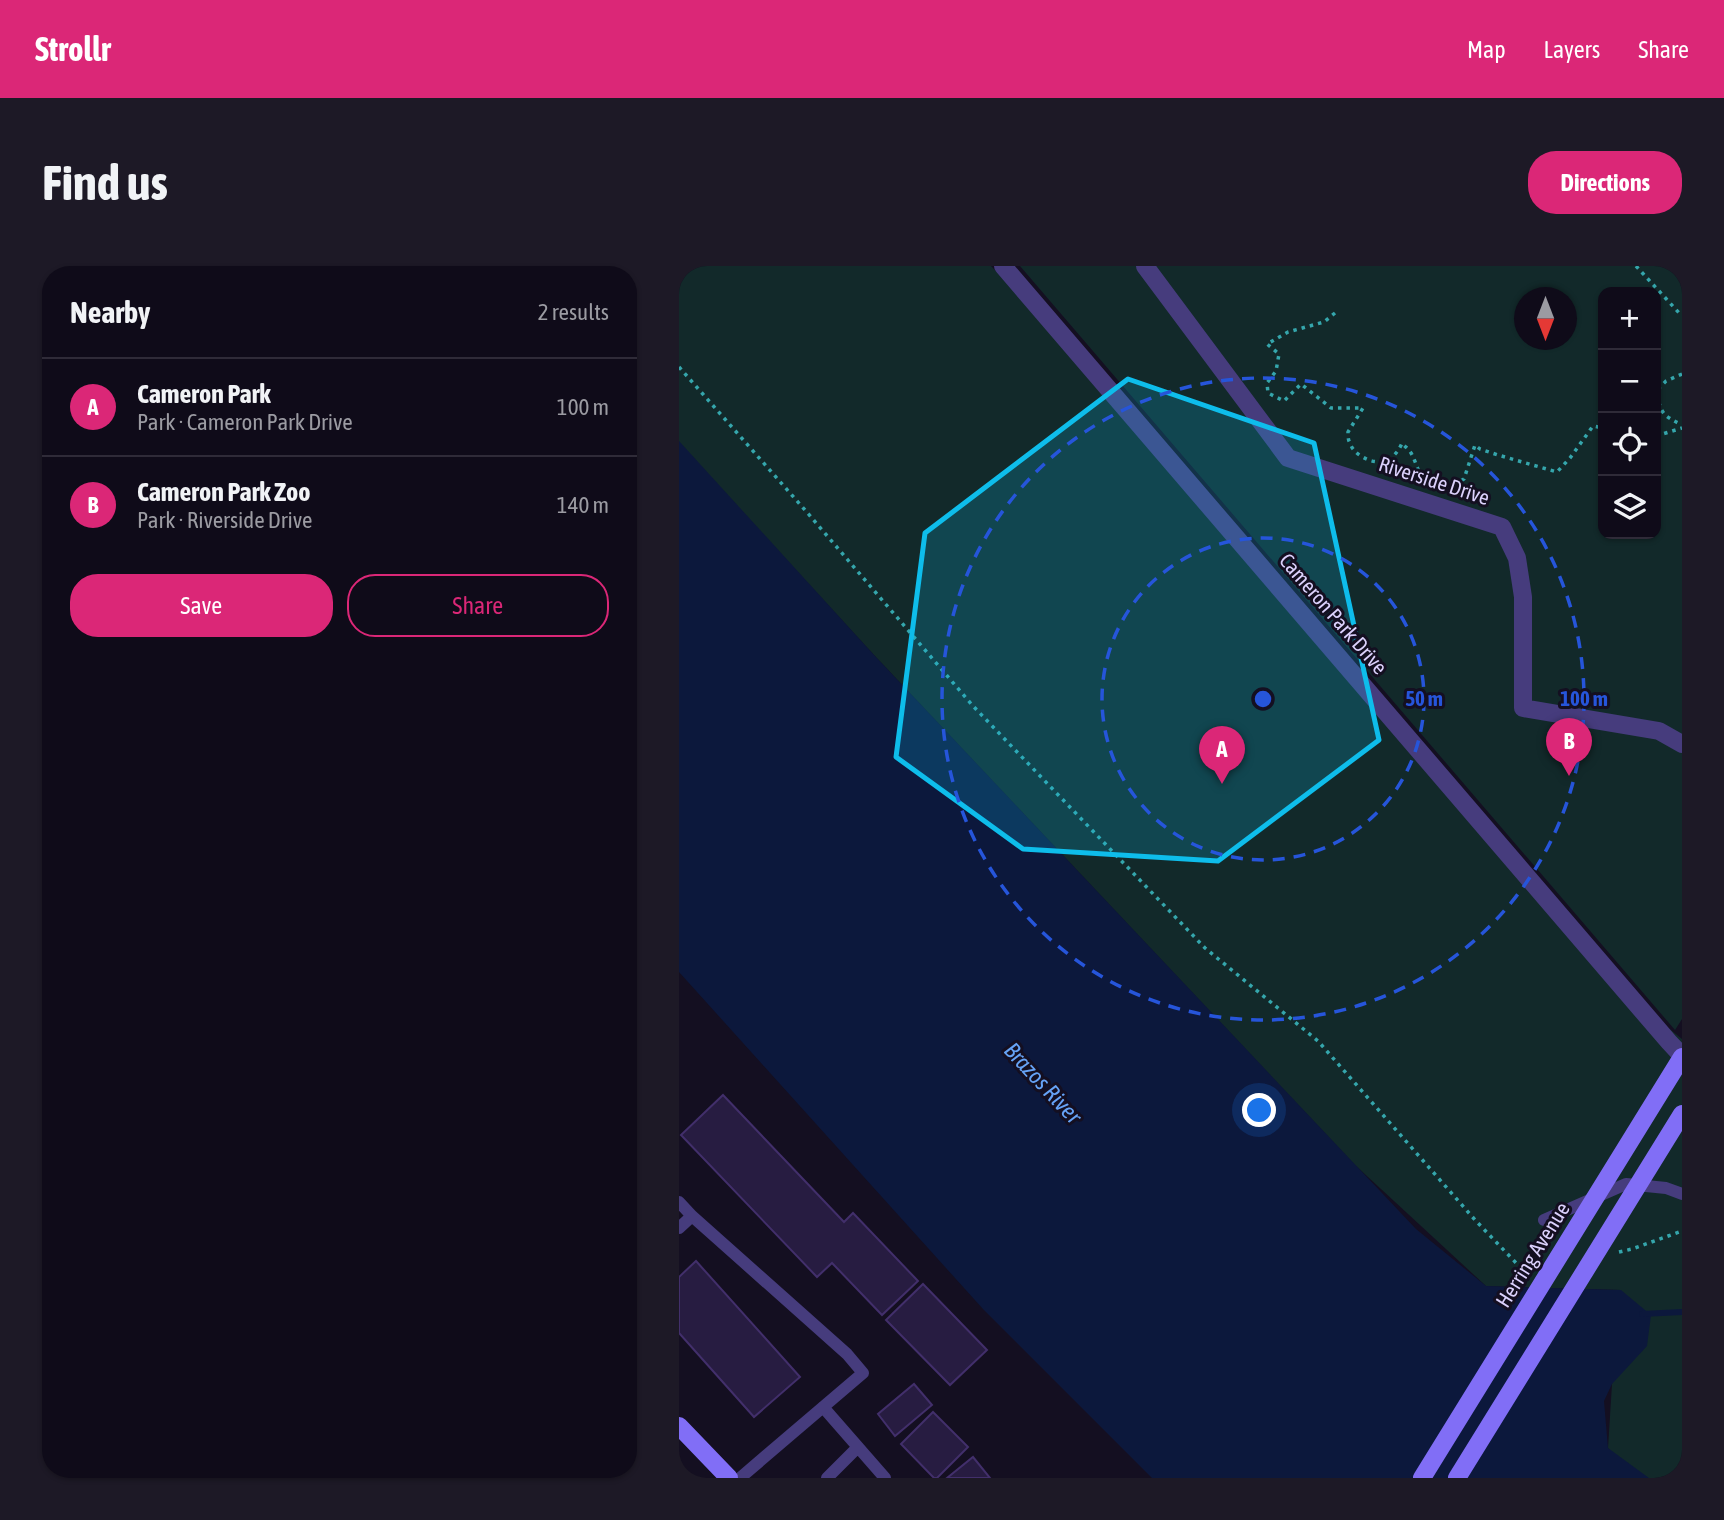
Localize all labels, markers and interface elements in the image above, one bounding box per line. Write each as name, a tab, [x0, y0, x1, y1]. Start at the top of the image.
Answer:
text: Strollr	[35, 30, 111, 68]
text: Map	[1467, 36, 1506, 63]
text: Layers	[1544, 36, 1600, 63]
text: Share	[1638, 36, 1689, 63]
button: Directions	[1528, 151, 1682, 214]
text: Find us	[42, 154, 168, 210]
north arrow	[1514, 287, 1577, 350]
map controls	[1598, 287, 1661, 539]
button: +	[1598, 287, 1661, 350]
text: Nearby	[70, 295, 150, 329]
text: 2 results	[538, 299, 609, 325]
button: −	[1598, 350, 1661, 413]
text: Cameron Park	[137, 379, 271, 409]
text: A	[87, 394, 99, 420]
text: 100 m	[557, 394, 609, 420]
text: Park · Cameron Park Drive	[137, 409, 353, 435]
button: locate	[1598, 413, 1661, 476]
street label: Riverside Drive	[1376, 451, 1493, 509]
button: layers	[1598, 476, 1661, 539]
text: Cameron Park Zoo	[137, 477, 311, 507]
text: B	[88, 492, 98, 518]
text: 140 m	[557, 492, 609, 518]
text: Park · Riverside Drive	[137, 507, 312, 533]
street label: Cameron Park Drive	[1275, 548, 1393, 678]
button: Save	[70, 574, 333, 637]
button: Share	[347, 574, 609, 637]
text: 50 m	[1405, 686, 1443, 710]
text: 100 m	[1560, 686, 1608, 710]
centre of rings	[1251, 687, 1275, 711]
pin: B	[1546, 718, 1592, 776]
pin: A	[1199, 726, 1245, 784]
water label: Brazos River	[999, 1037, 1088, 1130]
your location	[1242, 1093, 1276, 1127]
street label: Herring Avenue	[1490, 1198, 1574, 1311]

